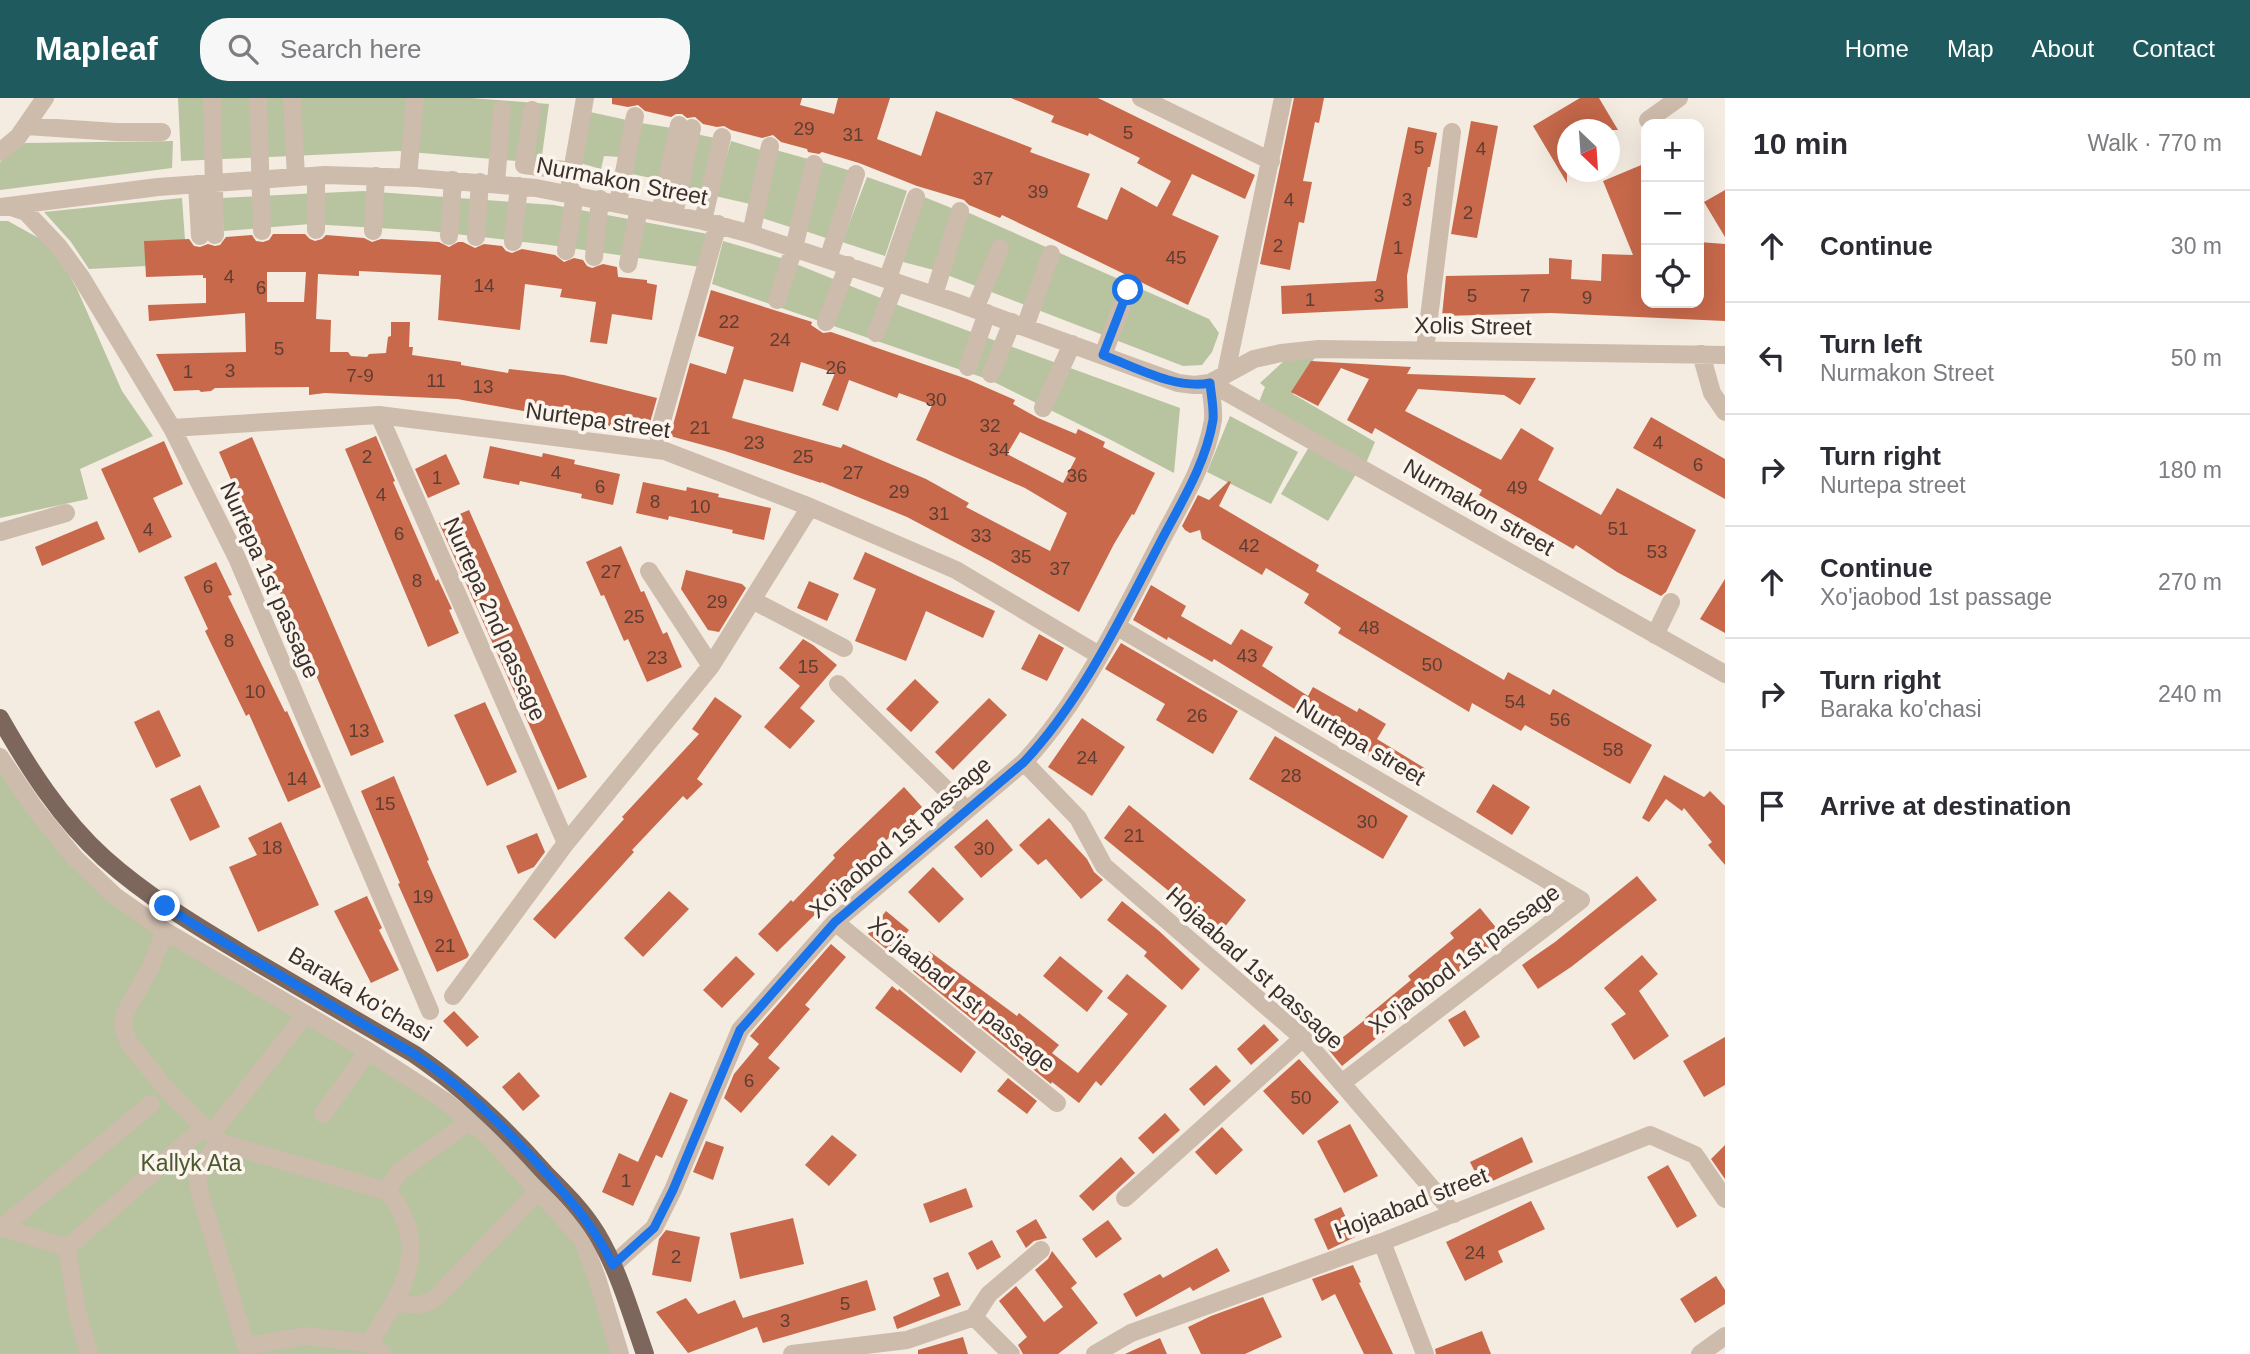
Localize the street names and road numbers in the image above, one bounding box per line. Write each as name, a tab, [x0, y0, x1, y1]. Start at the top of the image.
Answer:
street label: Nurmakon Street	[534, 152, 710, 210]
street label: Xolis Street	[1414, 312, 1533, 340]
street label: Nurtepa street	[524, 397, 673, 443]
street label: Nurmakon street	[1399, 453, 1560, 561]
street label: Nurtepa 1st passage	[215, 478, 325, 682]
street label: Nurtepa 2nd passage	[438, 513, 552, 725]
street label: Nurtepa street	[1292, 693, 1431, 791]
street label: Xo'jaobod 1st passage	[804, 751, 996, 923]
street label: Xo'jaobod 1st passage	[1364, 879, 1564, 1039]
street label: Hojaabad 1st passage	[1161, 882, 1349, 1054]
street label: Xo'jaаbаd 1st passage	[864, 911, 1060, 1077]
street label: Baraka ko'chasi	[284, 941, 436, 1047]
street label: Hojaabad street	[1331, 1162, 1492, 1244]

